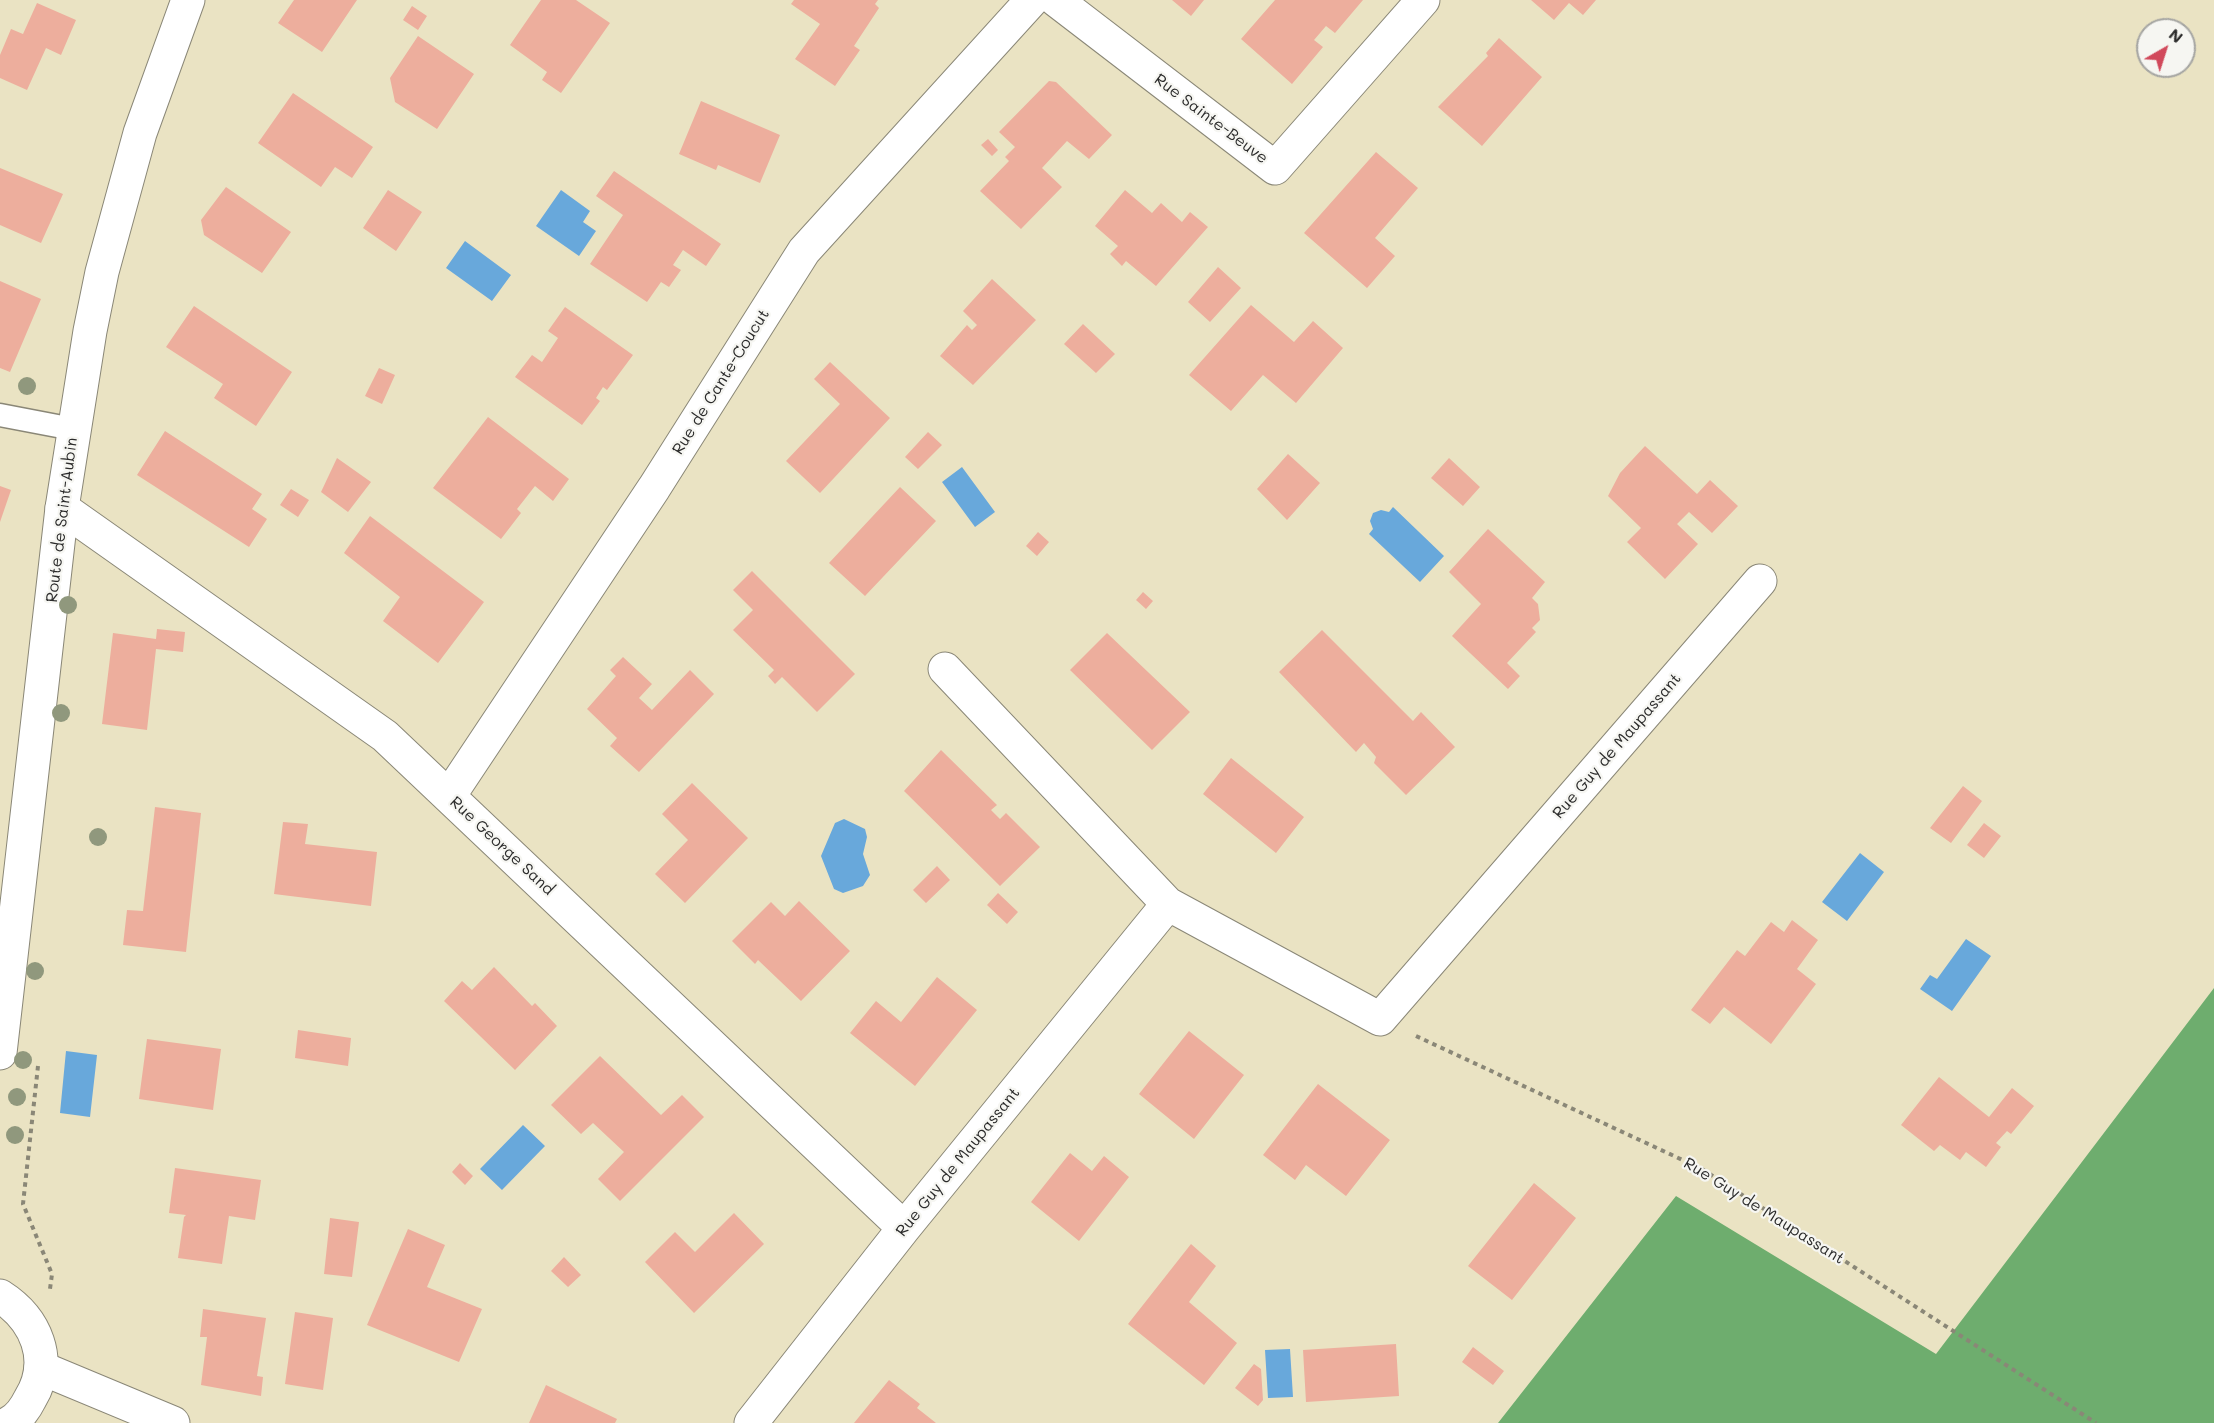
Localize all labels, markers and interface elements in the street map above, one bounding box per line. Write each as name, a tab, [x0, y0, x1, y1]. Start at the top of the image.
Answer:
north arrow	[2136, 18, 2196, 78]
text: N	[2165, 23, 2188, 47]
street label: Rue Sainte-Beuve	[1150, 70, 1272, 168]
street label: Rue de Cante-Coucut	[668, 306, 774, 458]
street label: Route de Saint-Aubin	[42, 436, 82, 604]
street label: Rue Guy de Maupassant	[1549, 670, 1685, 822]
street label: Rue George Sand	[446, 793, 558, 899]
street label: Rue Guy de Maupassant	[892, 1084, 1024, 1240]
street label: Rue Guy de Maupassant	[1680, 1154, 1848, 1268]

